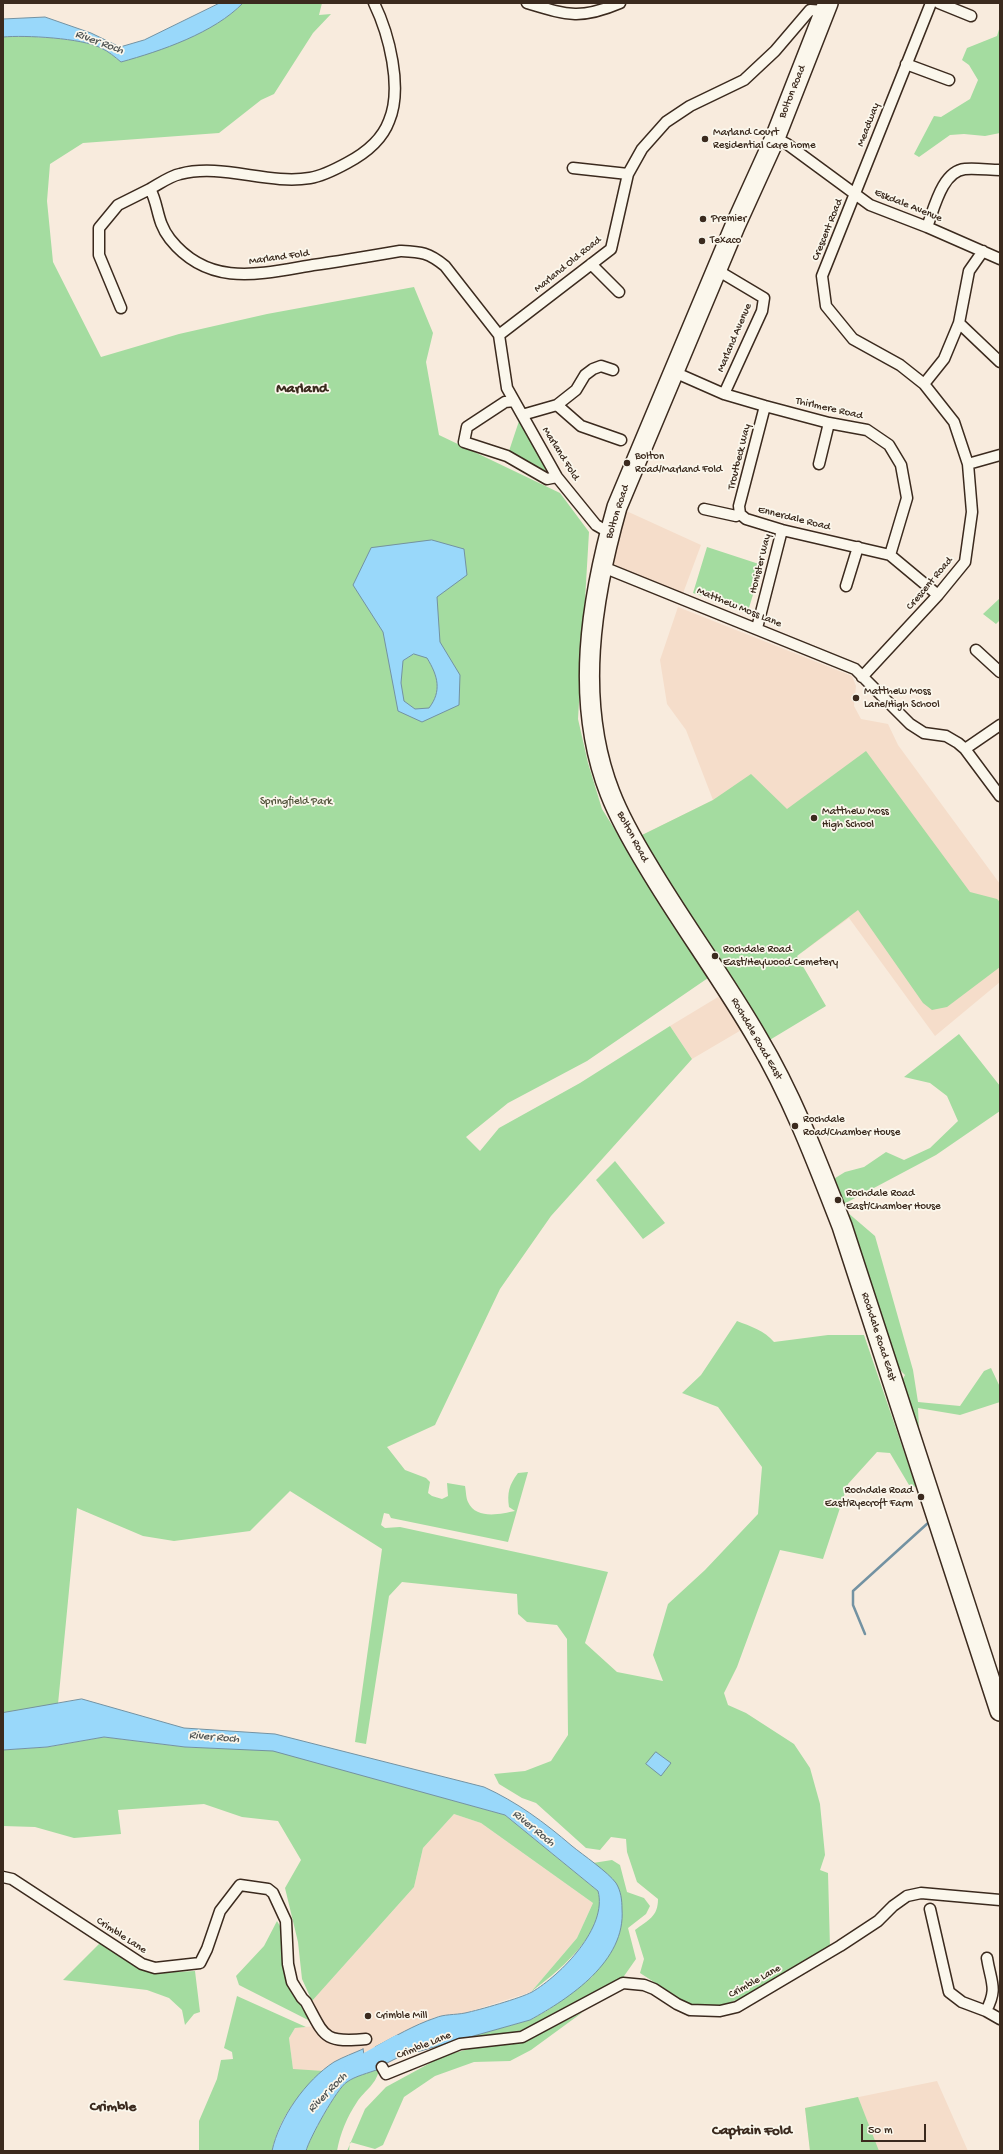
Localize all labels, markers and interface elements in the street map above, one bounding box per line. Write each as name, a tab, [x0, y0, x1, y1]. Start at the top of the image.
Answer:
water label: River Roch	[73, 28, 125, 58]
street label: Bolton Road	[776, 64, 810, 120]
street label: Meadway	[855, 101, 883, 149]
place label: Marland Court Residential Care home	[713, 126, 816, 152]
marker: Marland Court Residential Care home	[700, 134, 710, 144]
street label: Eskdale Avenue	[872, 186, 944, 226]
street label: Crescent Road	[810, 197, 846, 263]
place label: Premier	[711, 212, 746, 226]
marker: Premier	[698, 214, 708, 224]
street label: Marland Old Road	[532, 234, 604, 296]
place label: Texaco	[710, 234, 741, 248]
marker: Texaco	[697, 236, 707, 246]
street label: Marland Fold	[248, 247, 310, 269]
street label: Marland Avenue	[715, 302, 755, 374]
district label: Marland	[276, 381, 328, 399]
street label: Thirlmere Road	[794, 395, 864, 423]
street label: Troutbeck Way	[725, 423, 755, 491]
street label: Marland Fold	[538, 425, 582, 483]
place label: Bolton Road/Marland Fold	[635, 450, 722, 476]
marker: Bolton Road/Marland Fold	[622, 458, 632, 468]
street label: Bolton Road	[603, 483, 633, 541]
street label: Ennerdale Road	[756, 504, 832, 534]
street label: Honister Way	[747, 533, 775, 595]
street label: Crescent Road	[904, 555, 956, 613]
street label: Matthew Moss Lane	[695, 585, 783, 631]
place label: Matthew Moss Lane/High School	[864, 685, 940, 711]
marker: Matthew Moss Lane/High School	[851, 693, 861, 703]
park label: Springfield Park	[260, 795, 332, 809]
place label: Matthew Moss High School	[822, 805, 889, 831]
street label: Bolton Road	[613, 809, 651, 865]
marker: Matthew Moss High School	[809, 813, 819, 823]
place label: Rochdale Road East/Heywood Cemetery	[723, 943, 838, 969]
marker: Rochdale Road East/Heywood Cemetery	[710, 951, 720, 961]
street label: Rochdale Road East	[727, 996, 785, 1082]
place label: Rochdale Road/Chamber House	[803, 1113, 900, 1139]
marker: Rochdale Road/Chamber House	[790, 1121, 800, 1131]
place label: Rochdale Road East/Chamber House	[846, 1187, 941, 1213]
marker: Rochdale Road East/Chamber House	[833, 1195, 843, 1205]
street label: Rochdale Road East	[857, 1291, 899, 1383]
place label: Rochdale Road East/Ryecroft Farm	[825, 1484, 913, 1510]
marker: Rochdale Road East/Ryecroft Farm	[916, 1492, 926, 1502]
water label: River Roch	[188, 1729, 240, 1747]
water label: River Roch	[509, 1808, 557, 1850]
street label: Crimble Lane	[93, 1915, 149, 1957]
street label: Crimble Lane	[727, 1962, 783, 2002]
place label: Crimble Mill	[376, 2009, 427, 2023]
marker: Crimble Mill	[363, 2011, 373, 2021]
street label: Crimble Lane	[395, 2029, 453, 2063]
water label: River Roch	[305, 2070, 351, 2116]
district label: Crimble	[90, 2099, 136, 2117]
scale bar	[863, 2116, 928, 2142]
district label: Captain Fold	[712, 2123, 792, 2141]
text: 50 m	[868, 2124, 893, 2138]

